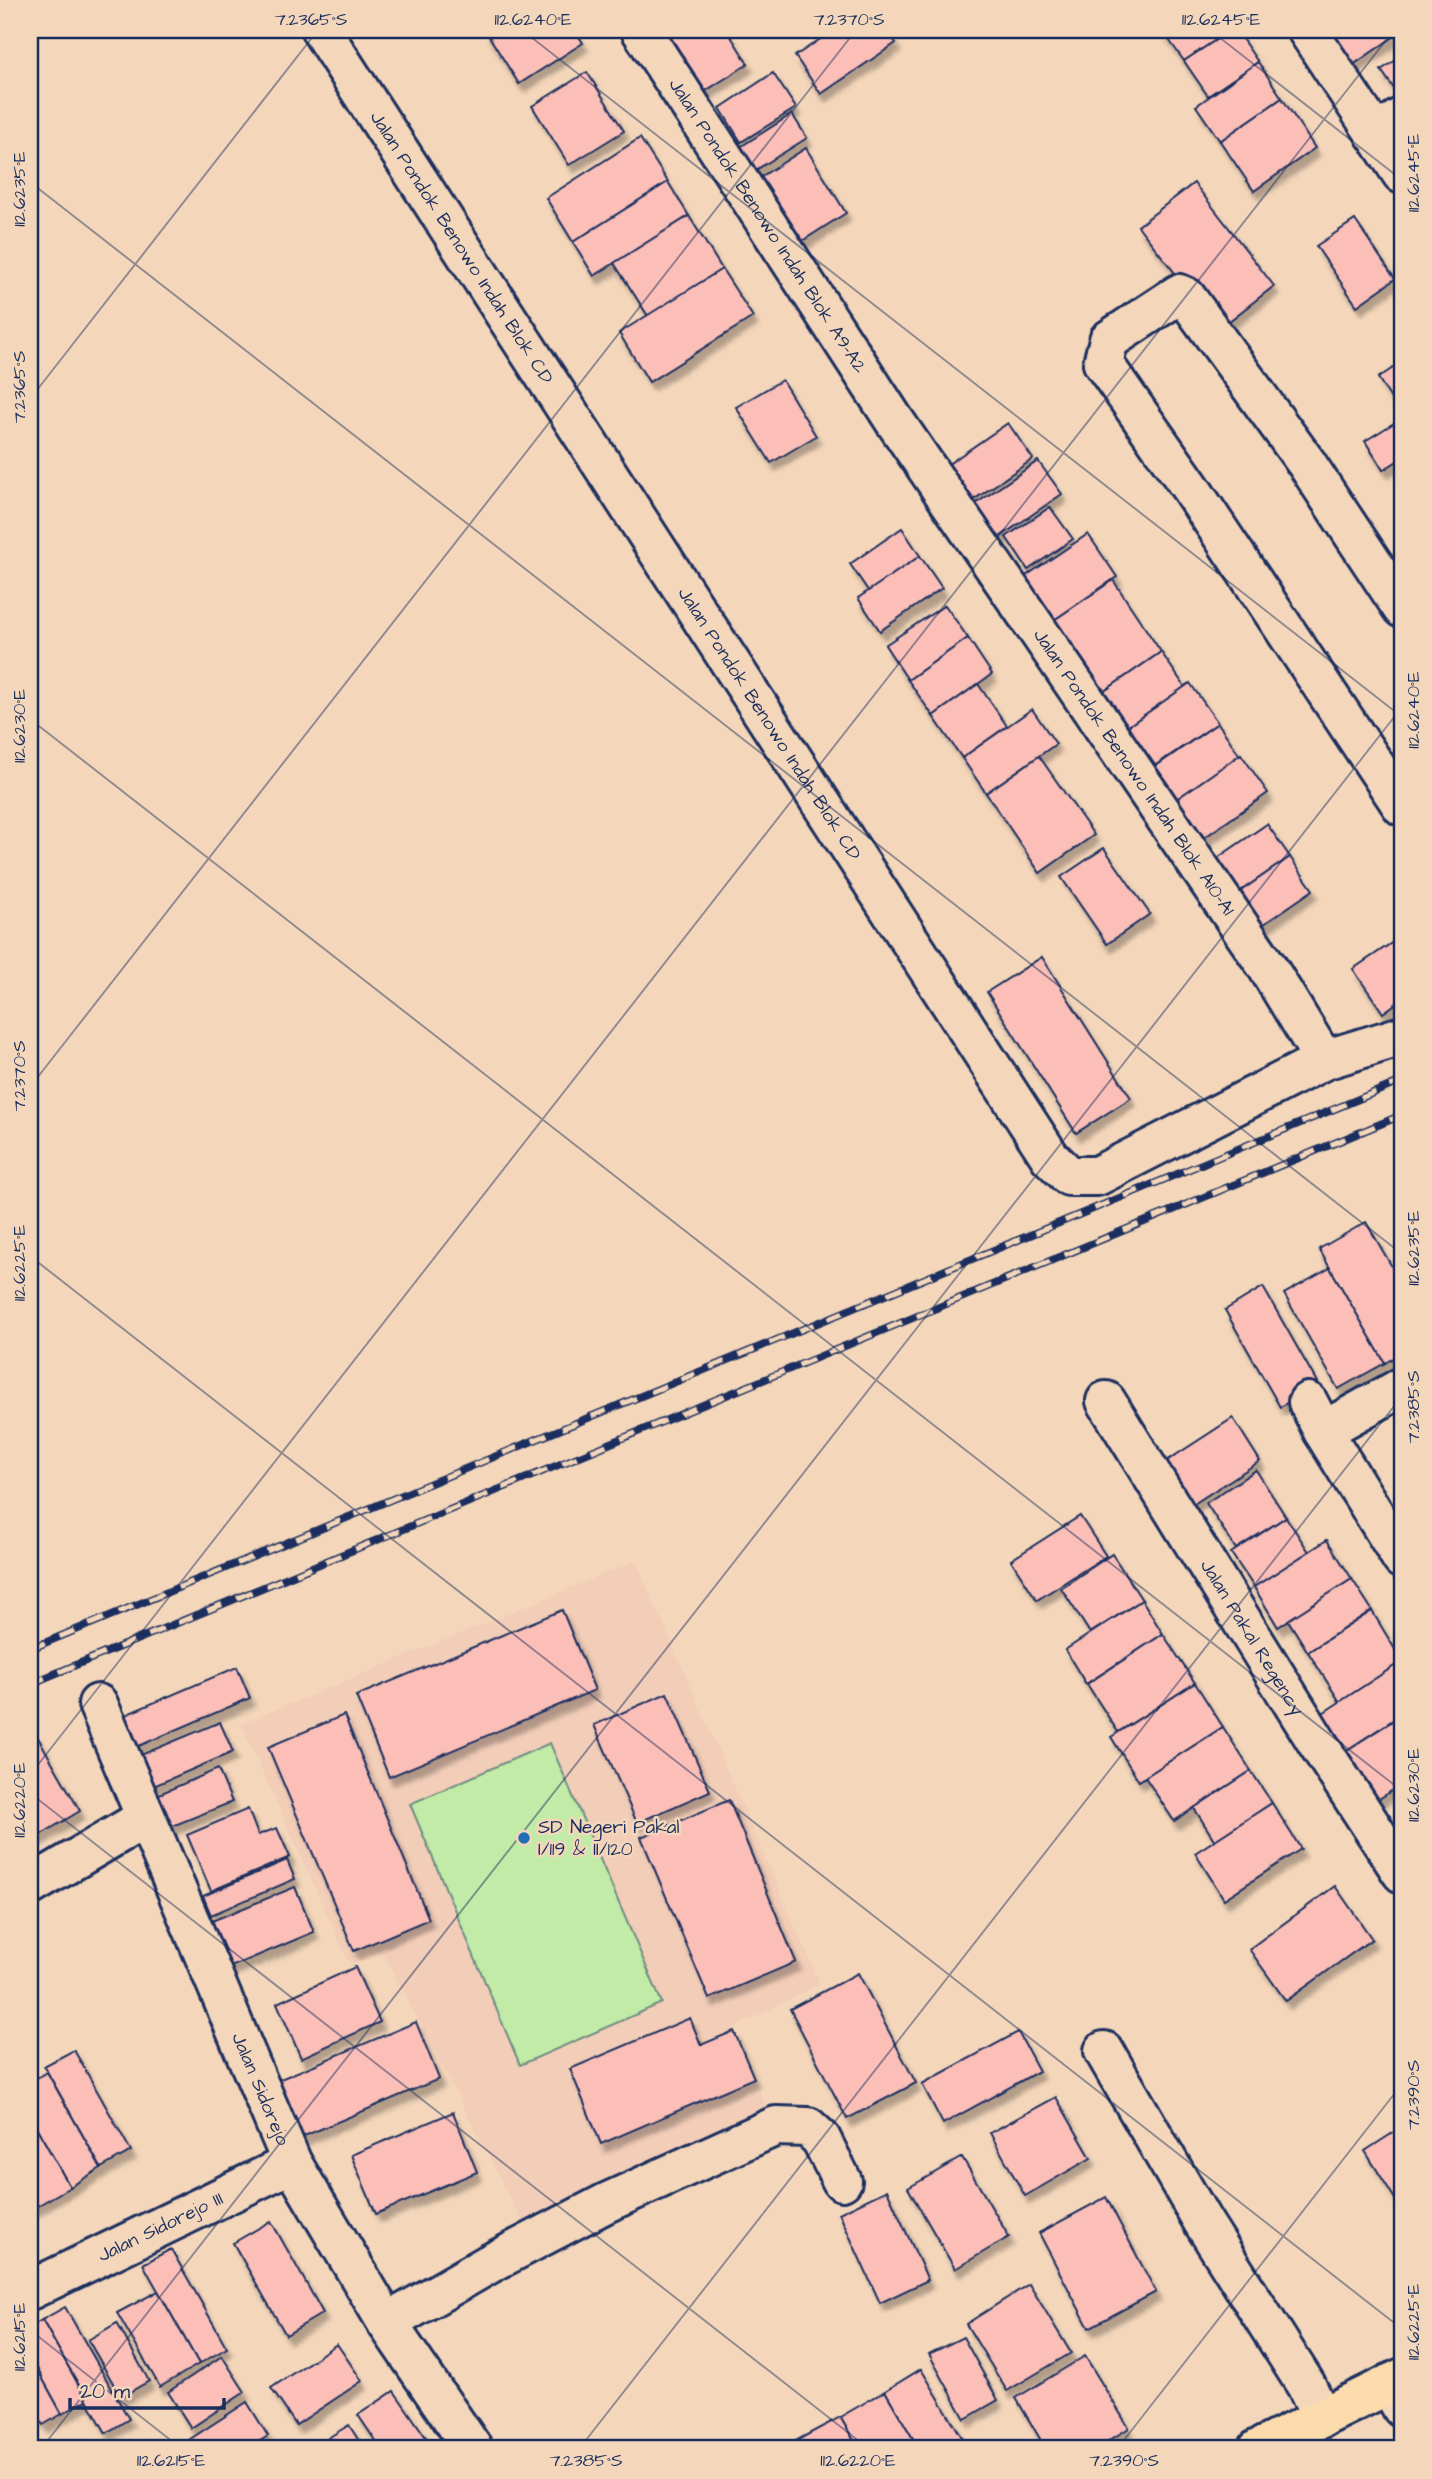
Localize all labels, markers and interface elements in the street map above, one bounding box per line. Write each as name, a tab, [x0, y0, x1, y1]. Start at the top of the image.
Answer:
text: 7.2365°S	[275, 7, 347, 32]
text: 112.6240°E	[494, 7, 572, 32]
text: 7.2370°S	[813, 7, 885, 32]
text: 112.6245°E	[1182, 7, 1261, 32]
street label: Jalan Pondok Benowo Indah Blok A9-A2	[662, 73, 873, 378]
street label: Jalan Pondok Benowo Indah Blok CD	[363, 106, 560, 389]
text: 112.6245°E	[1401, 133, 1426, 212]
text: 112.6235°E	[7, 151, 32, 227]
text: 7.2365°S	[7, 351, 32, 423]
street label: Jalan Pondok Benowo Indah Blok CD	[671, 582, 868, 865]
street label: Jalan Pondok Benowo Indah Blok A10-A1	[1027, 623, 1242, 921]
text: 112.6240°E	[1401, 671, 1426, 749]
text: 112.6230°E	[7, 689, 32, 763]
text: 7.2370°S	[7, 1040, 32, 1112]
text: 112.6235°E	[1401, 1210, 1426, 1286]
text: 112.6225°E	[7, 1224, 32, 1301]
text: 7.2385°S	[1401, 1370, 1426, 1444]
street label: Jalan Pakal Regency	[1194, 1554, 1311, 1722]
text: 112.6230°E	[1401, 1748, 1426, 1822]
text: 112.6220°E	[7, 1762, 32, 1838]
place label: SD Negeri Pakal I/119 & II/120	[538, 1814, 679, 1863]
marker: SD Negeri Pakal I/119 & II/120	[516, 1830, 532, 1846]
street label: Jalan Sidorejo	[225, 2029, 297, 2150]
text: 7.2390°S	[1401, 2060, 1426, 2130]
street label: Jalan Sidorejo III	[93, 2185, 228, 2269]
text: 112.6225°E	[1401, 2283, 1426, 2360]
text: 112.6215°E	[7, 2302, 32, 2371]
scale bar	[70, 2367, 224, 2411]
text: 20 m	[80, 2377, 131, 2406]
text: 112.6215°E	[137, 2448, 206, 2473]
text: 7.2385°S	[549, 2448, 623, 2473]
text: 112.6220°E	[820, 2448, 896, 2473]
text: 7.2390°S	[1089, 2448, 1159, 2473]

